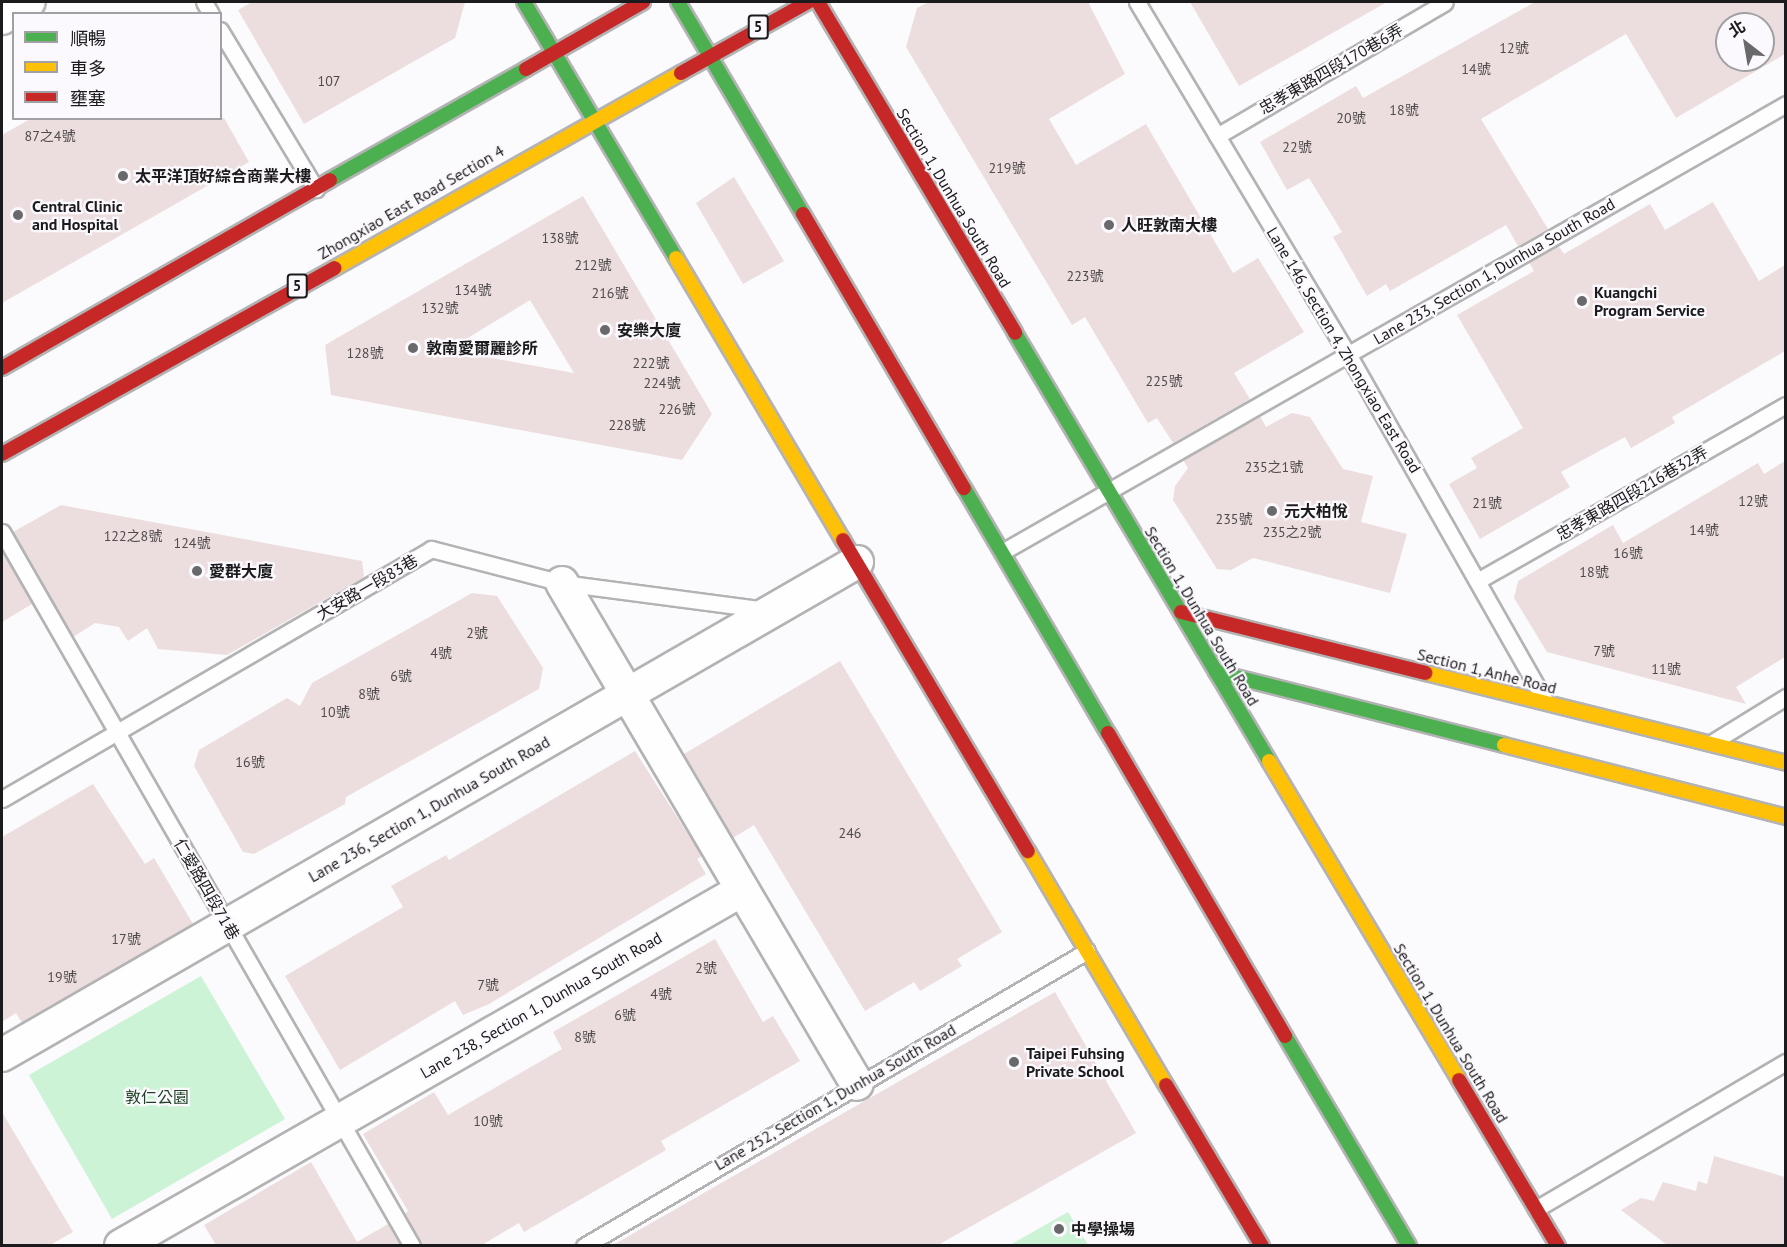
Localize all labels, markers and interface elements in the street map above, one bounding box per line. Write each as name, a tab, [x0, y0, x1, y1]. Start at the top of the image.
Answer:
legend	[12, 12, 222, 120]
north arrow	[1715, 12, 1775, 72]
road number: 5	[748, 15, 768, 39]
text: 北	[1725, 16, 1749, 41]
street label: 忠孝東路四段170巷6弄	[1256, 20, 1406, 118]
text: 順暢	[70, 27, 106, 50]
house number: 12號	[1499, 40, 1529, 56]
text: 車多	[70, 57, 106, 80]
house number: 14號	[1461, 61, 1491, 77]
house number: 107	[318, 73, 340, 89]
text: 壅塞	[70, 87, 106, 110]
house number: 18號	[1389, 102, 1419, 118]
street label: Section 1, Dunhua South Road	[892, 104, 1016, 292]
house number: 20號	[1336, 110, 1366, 126]
house number: 87之4號	[25, 128, 75, 144]
house number: 22號	[1282, 139, 1312, 155]
street label: Zhongxiao East Road Section 4	[315, 141, 507, 263]
house number: 219號	[989, 160, 1025, 176]
place label: 太平洋頂好綜合商業大樓	[135, 166, 311, 186]
marker: 太平洋頂好綜合商業大樓	[116, 169, 130, 183]
street label: Lane 233, Section 1, Dunhua South Road	[1369, 193, 1619, 349]
place label: Central Clinic and Hospital	[32, 196, 123, 234]
marker: Central Clinic and Hospital	[9, 206, 27, 224]
place label: 人旺敦南大樓	[1121, 215, 1217, 235]
marker: 人旺敦南大樓	[1102, 218, 1116, 232]
street label: Lane 146, Section 4, Zhongxiao East Road	[1262, 222, 1426, 478]
house number: 138號	[542, 230, 578, 246]
house number: 212號	[575, 257, 611, 273]
house number: 223號	[1067, 268, 1103, 284]
road number: 5	[286, 274, 308, 298]
house number: 134號	[455, 282, 491, 298]
place label: Kuangchi Program Service	[1594, 282, 1705, 320]
house number: 216號	[592, 285, 628, 301]
marker: Kuangchi Program Service	[1575, 294, 1589, 308]
house number: 132號	[422, 300, 458, 316]
place label: 安樂大廈	[617, 320, 681, 340]
marker: 安樂大廈	[598, 323, 612, 337]
place label: 敦南愛爾麗診所	[426, 338, 538, 358]
marker: 敦南愛爾麗診所	[404, 339, 422, 357]
house number: 128號	[347, 345, 383, 361]
house number: 222號	[633, 355, 669, 371]
house number: 225號	[1146, 373, 1182, 389]
house number: 224號	[644, 375, 680, 391]
house number: 226號	[659, 401, 695, 417]
house number: 228號	[609, 417, 645, 433]
street label: 忠孝東路四段216巷32弄	[1553, 442, 1711, 544]
house number: 235之1號	[1245, 459, 1303, 475]
house number: 12號	[1738, 493, 1768, 509]
house number: 21號	[1472, 495, 1502, 511]
place label: 元大柏悅	[1284, 501, 1348, 521]
marker: 元大柏悅	[1265, 504, 1279, 518]
house number: 235號	[1216, 511, 1252, 527]
street label: Section 1, Dunhua South Road	[1140, 522, 1264, 710]
house number: 14號	[1689, 522, 1719, 538]
house number: 235之2號	[1263, 524, 1321, 540]
house number: 122之8號	[104, 528, 162, 544]
house number: 124號	[174, 535, 210, 551]
house number: 16號	[1613, 545, 1643, 561]
street label: 大安路一段83巷	[313, 550, 421, 624]
place label: 愛群大廈	[209, 561, 273, 581]
marker: 愛群大廈	[190, 564, 204, 578]
house number: 18號	[1579, 564, 1609, 580]
house number: 2號	[466, 625, 488, 641]
house number: 7號	[1593, 643, 1615, 659]
street label: Section 1, Anhe Road	[1414, 644, 1560, 698]
house number: 4號	[430, 645, 452, 661]
house number: 11號	[1651, 661, 1681, 677]
house number: 6號	[390, 668, 412, 684]
house number: 8號	[358, 686, 380, 702]
house number: 10號	[320, 704, 350, 720]
street label: Lane 236, Section 1, Dunhua South Road	[304, 731, 554, 887]
house number: 16號	[235, 754, 265, 770]
house number: 246	[839, 825, 861, 841]
street label: 仁愛路四段71巷	[170, 835, 244, 943]
street label: Lane 238, Section 1, Dunhua South Road	[416, 927, 666, 1083]
house number: 17號	[111, 931, 141, 947]
street label: Section 1, Dunhua South Road	[1389, 939, 1513, 1127]
house number: 2號	[695, 960, 717, 976]
house number: 19號	[47, 969, 77, 985]
house number: 7號	[477, 977, 499, 993]
house number: 4號	[650, 986, 672, 1002]
house number: 6號	[614, 1007, 636, 1023]
street label: Lane 252, Section 1, Dunhua South Road	[710, 1019, 960, 1175]
house number: 8號	[574, 1029, 596, 1045]
place label: Taipei Fuhsing Private School	[1026, 1043, 1125, 1081]
marker: Taipei Fuhsing Private School	[1007, 1055, 1021, 1069]
park label: 敦仁公園	[125, 1087, 189, 1107]
house number: 10號	[473, 1113, 503, 1129]
place label: 中學操場	[1071, 1219, 1135, 1239]
marker: 中學操場	[1052, 1222, 1066, 1236]

